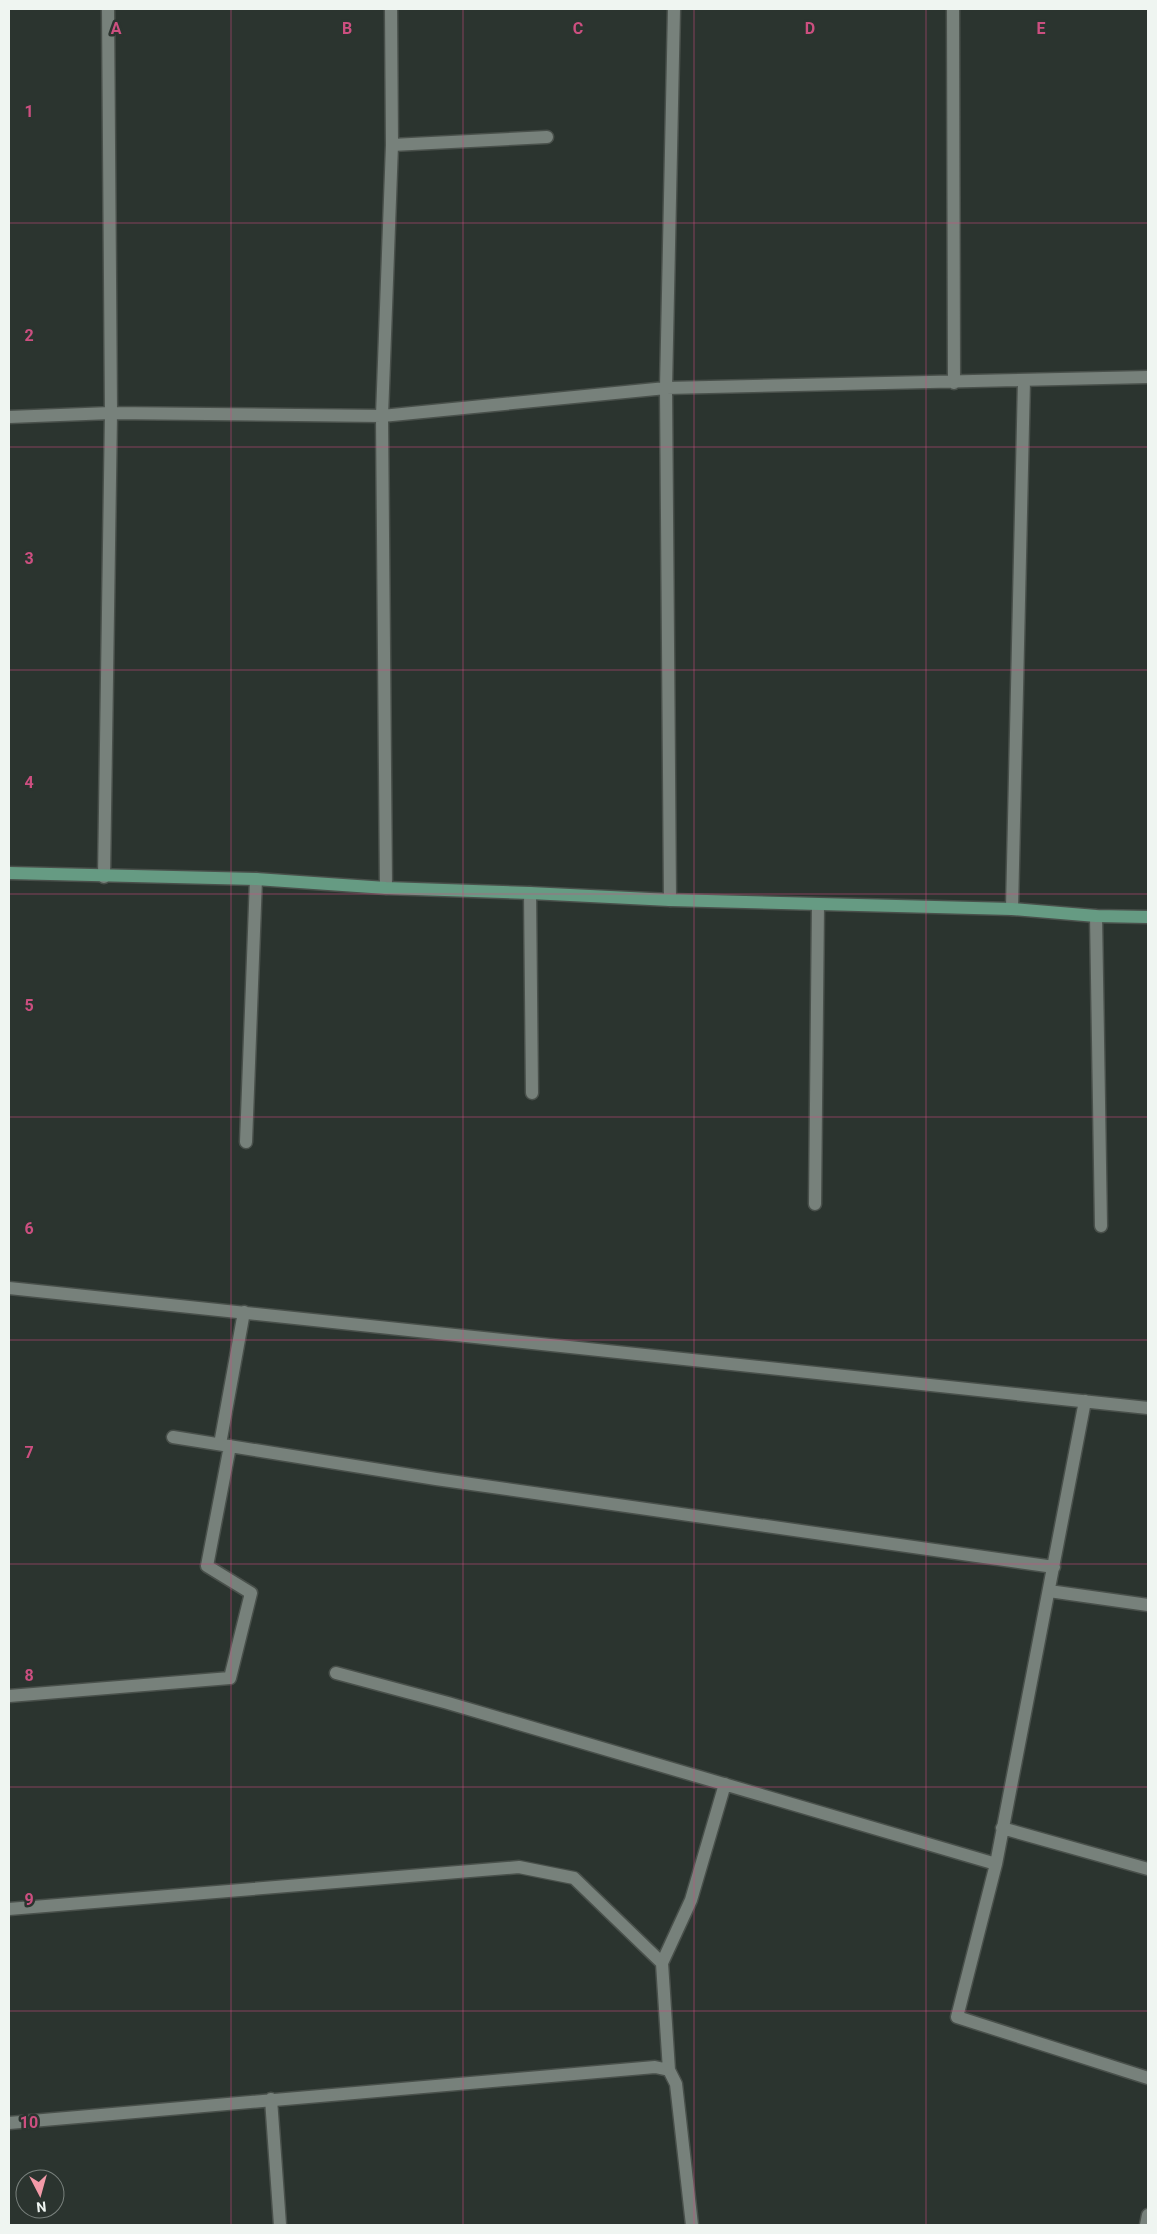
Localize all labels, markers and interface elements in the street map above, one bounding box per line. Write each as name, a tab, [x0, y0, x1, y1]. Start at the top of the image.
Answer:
text: A	[111, 19, 122, 38]
text: B	[342, 19, 352, 38]
text: C	[573, 19, 583, 38]
text: D	[805, 19, 815, 38]
text: E	[1037, 19, 1046, 38]
text: 1	[24, 102, 34, 121]
text: 2	[24, 326, 34, 345]
text: 3	[24, 549, 34, 568]
text: 4	[24, 773, 34, 792]
text: 5	[24, 996, 34, 1015]
text: 6	[24, 1219, 34, 1238]
text: 7	[24, 1443, 34, 1462]
text: 8	[24, 1666, 34, 1685]
text: 9	[24, 1890, 34, 1909]
text: 10	[20, 2113, 38, 2132]
north arrow	[15, 2169, 65, 2219]
text: N	[36, 2198, 47, 2215]

